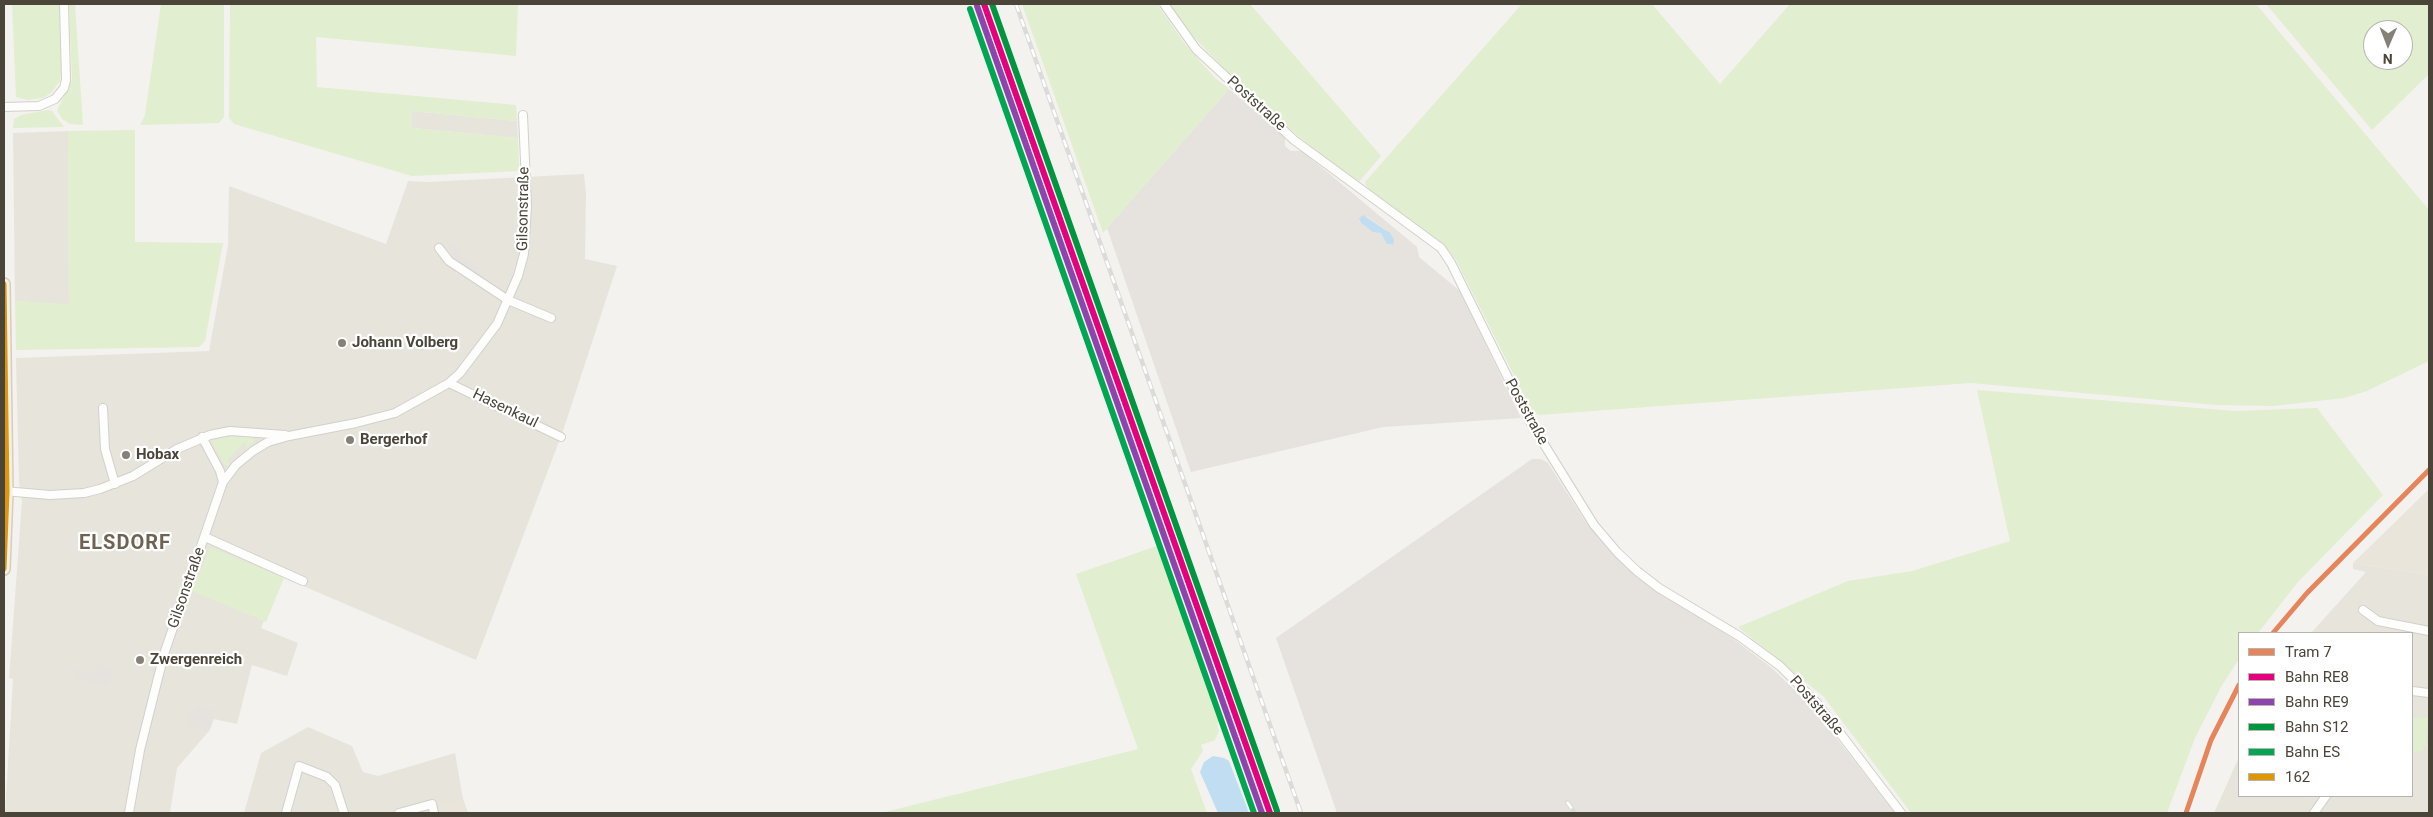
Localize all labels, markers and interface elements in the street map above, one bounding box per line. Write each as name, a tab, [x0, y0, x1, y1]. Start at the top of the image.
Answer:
north arrow	[2363, 20, 2413, 70]
text: N	[2383, 51, 2393, 67]
street label: Poststraße	[1223, 73, 1289, 135]
street label: Gilsonstraße	[514, 167, 534, 251]
place label: Johann Volberg	[352, 334, 458, 352]
marker: Johann Volberg	[336, 337, 348, 349]
street label: Poststraße	[1500, 376, 1552, 448]
street label: Hasenkaul	[469, 385, 541, 433]
place label: Bergerhof	[360, 431, 427, 449]
marker: Bergerhof	[344, 434, 356, 446]
place label: Hobax	[136, 446, 179, 464]
marker: Hobax	[120, 449, 132, 461]
district label: ELSDORF	[78, 532, 172, 556]
street label: Gilsonstraße	[165, 545, 209, 631]
legend	[2238, 632, 2413, 797]
text: Tram 7	[2285, 643, 2332, 661]
place label: Zwergenreich	[150, 651, 242, 669]
marker: Zwergenreich	[134, 654, 146, 666]
text: Bahn RE8	[2285, 668, 2349, 686]
street label: Poststraße	[1785, 673, 1847, 739]
text: Bahn RE9	[2285, 693, 2349, 711]
text: Bahn S12	[2285, 718, 2349, 736]
text: Bahn ES	[2285, 743, 2340, 761]
text: 162	[2285, 768, 2310, 786]

